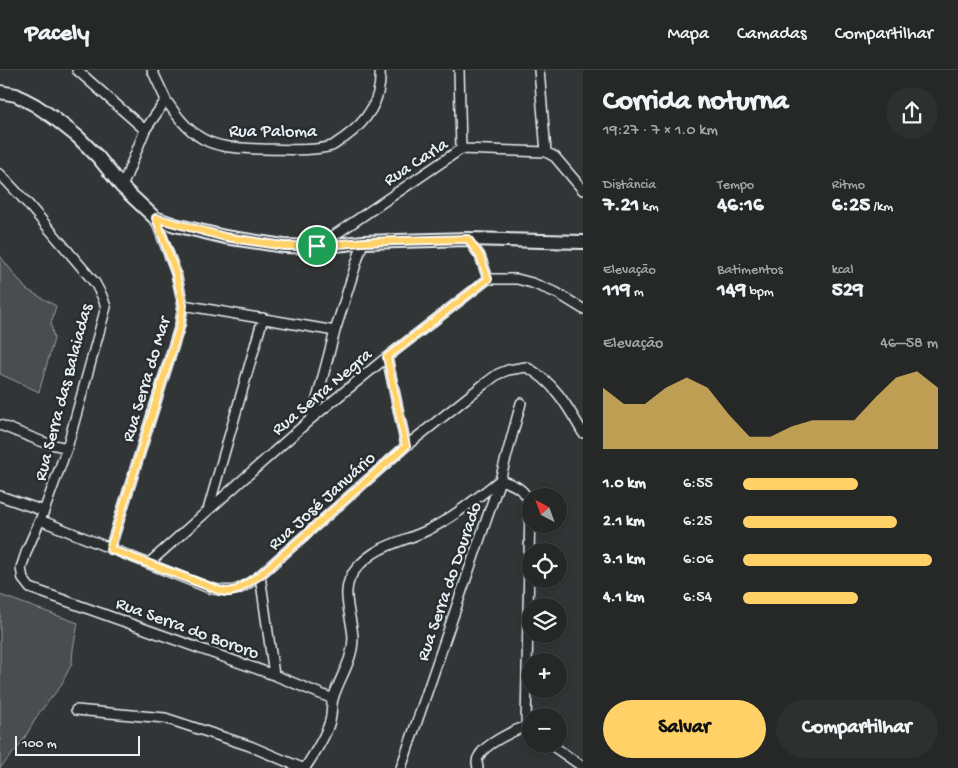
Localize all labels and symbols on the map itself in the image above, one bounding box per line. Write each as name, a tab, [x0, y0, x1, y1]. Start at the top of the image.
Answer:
street label: Rua Paloma	[229, 122, 318, 143]
street label: Rua Carla	[380, 134, 453, 192]
pin	[296, 225, 338, 267]
street label: Rua Serra das Balaiadas	[31, 301, 99, 483]
street label: Rua Serra do Mar	[118, 313, 177, 445]
street label: Rua Serra Negra	[268, 344, 378, 441]
street label: Rua José Januário	[265, 448, 381, 556]
north arrow	[522, 488, 568, 532]
street label: Rua Serra do Dourado	[413, 500, 487, 664]
street label: Rua Serra do Bororo	[113, 594, 262, 665]
scale bar	[15, 733, 140, 756]

